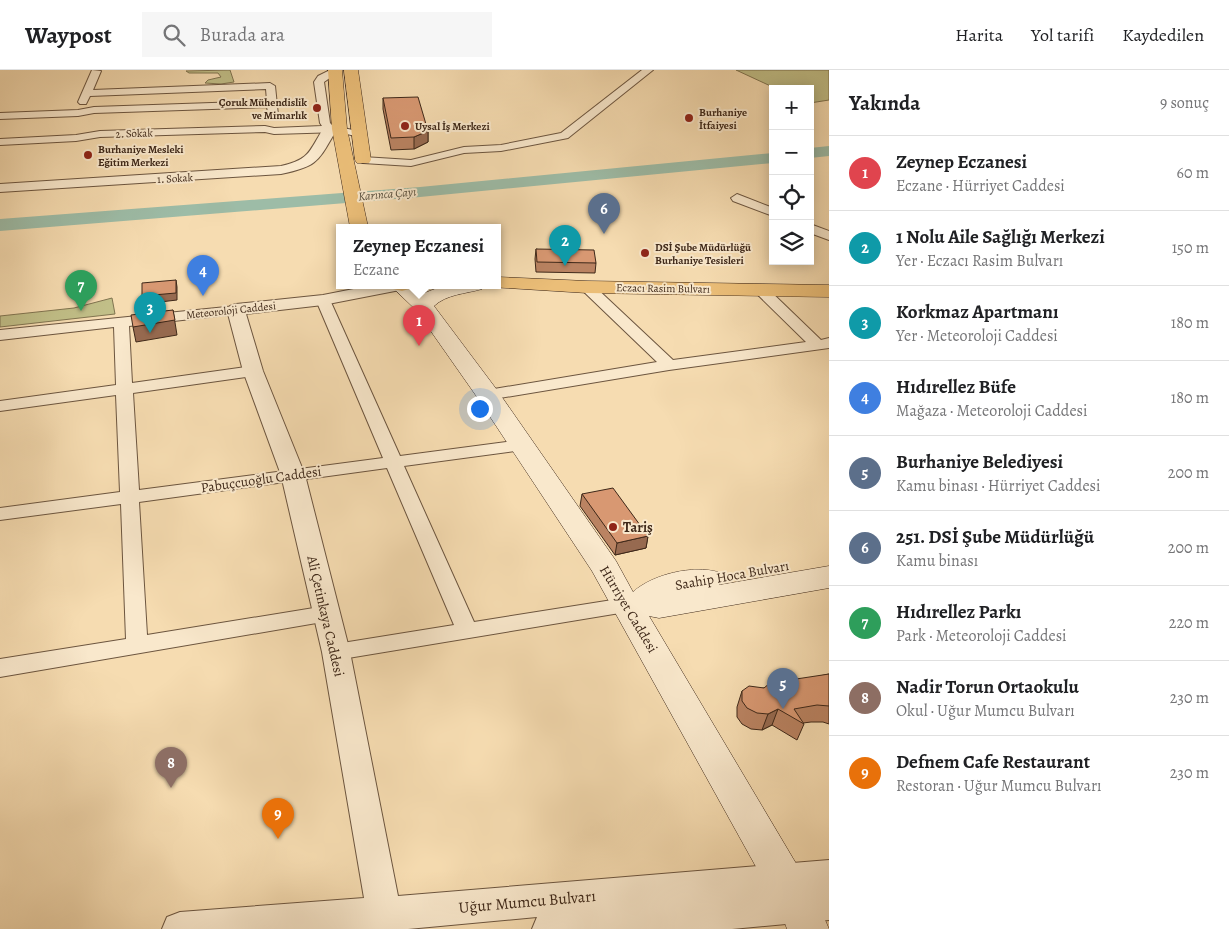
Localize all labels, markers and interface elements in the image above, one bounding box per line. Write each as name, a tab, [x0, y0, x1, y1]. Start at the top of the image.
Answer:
search box	[142, 12, 492, 57]
text: Waypost	[25, 19, 112, 51]
icon: search	[160, 21, 188, 49]
text: Burada ara	[200, 22, 285, 48]
text: Harita	[955, 23, 1003, 47]
text: Yol tarifi	[1031, 23, 1094, 47]
text: Kaydedilen	[1122, 23, 1204, 47]
map controls	[769, 85, 814, 265]
button: +	[769, 85, 814, 130]
text: Yakında	[849, 89, 920, 117]
text: 9 sonuç	[1160, 92, 1209, 114]
place label: Çoruk Mühendislik ve Mimarlık	[219, 95, 307, 123]
marker: Çoruk Mühendislik ve Mimarlık	[311, 102, 323, 114]
place label: Burhaniye İtfaiyesi	[699, 105, 747, 133]
marker: Burhaniye İtfaiyesi	[683, 112, 695, 124]
place label: Uysal İş Merkezi	[415, 119, 490, 134]
marker: Uysal İş Merkezi	[399, 120, 411, 132]
street label: 2. Sokak	[115, 125, 154, 142]
button: −	[769, 130, 814, 175]
place label: Burhaniye Mesleki Eğitim Merkezi	[98, 142, 183, 170]
marker: Burhaniye Mesleki Eğitim Merkezi	[82, 149, 94, 161]
text: Zeynep Eczanesi	[896, 149, 1027, 175]
text: 1	[862, 162, 868, 184]
text: 60 m	[1177, 162, 1209, 184]
street label: 1. Sokak	[157, 170, 194, 187]
button: locate	[769, 175, 814, 220]
text: Eczane · Hürriyet Caddesi	[896, 175, 1065, 197]
water label: Karınca Çayı	[357, 183, 417, 205]
pin: 6	[588, 193, 620, 234]
button: layers	[769, 220, 814, 265]
popup	[336, 224, 501, 289]
text: 1 Nolu Aile Sağlığı Merkezi	[896, 224, 1105, 250]
pin: 2	[549, 225, 581, 266]
text: Zeynep Eczanesi	[353, 233, 484, 259]
text: 2	[861, 237, 869, 259]
text: 150 m	[1172, 237, 1209, 259]
place label: DSİ Şube Müdürlüğü Burhaniye Tesisleri	[655, 240, 752, 268]
marker: DSİ Şube Müdürlüğü Burhaniye Tesisleri	[639, 247, 651, 259]
text: Yer · Eczacı Rasim Bulvarı	[896, 250, 1063, 272]
pin: 4	[187, 255, 219, 296]
text: Eczane	[353, 259, 400, 281]
pin: 7	[65, 270, 97, 311]
street label: Eczacı Rasim Bulvarı	[616, 280, 710, 297]
pin: 3	[134, 292, 166, 333]
street label: Meteoroloji Caddesi	[185, 298, 277, 323]
text: Korkmaz Apartmanı	[896, 299, 1059, 325]
pin: 1	[403, 305, 435, 346]
text: 3	[862, 312, 868, 334]
text: 180 m	[1171, 312, 1209, 334]
text: Yer · Meteoroloji Caddesi	[896, 325, 1058, 347]
text: Hıdırellez Büfe	[896, 374, 1016, 400]
text: 4	[861, 387, 869, 409]
text: 180 m	[1171, 387, 1209, 409]
your location	[467, 396, 493, 422]
text: Mağaza · Meteoroloji Caddesi	[896, 400, 1088, 422]
text: Burhaniye Belediyesi	[896, 449, 1063, 475]
street label: Pabuçcuoğlu Caddesi	[199, 462, 323, 497]
text: 5	[862, 462, 868, 484]
text: 200 m	[1168, 462, 1209, 484]
text: Kamu binası · Hürriyet Caddesi	[896, 475, 1101, 497]
place label: Tariş	[623, 518, 653, 537]
marker: Tariş	[607, 521, 619, 533]
text: 251. DSİ Şube Müdürlüğü	[896, 524, 1094, 550]
text: 6	[861, 537, 869, 559]
text: 200 m	[1168, 537, 1209, 559]
text: Kamu binası	[896, 550, 978, 572]
street label: Ali Çetinkaya Caddesi	[302, 553, 349, 678]
street label: Saahip Hoca Bulvarı	[674, 556, 791, 595]
street label: Hürriyet Caddesi	[595, 562, 662, 656]
text: Hıdırellez Parkı	[896, 599, 1021, 625]
text: 7	[862, 612, 868, 634]
text: 220 m	[1169, 612, 1209, 634]
text: Park · Meteoroloji Caddesi	[896, 625, 1067, 647]
pin: 5	[767, 668, 799, 709]
text: Nadir Torun Ortaokulu	[896, 674, 1079, 700]
text: 8	[861, 687, 869, 709]
text: 230 m	[1170, 687, 1209, 709]
text: Okul · Uğur Mumcu Bulvarı	[896, 700, 1075, 722]
pin: 8	[155, 747, 187, 788]
text: Defnem Cafe Restaurant	[896, 749, 1090, 775]
text: 9	[861, 762, 869, 784]
text: 230 m	[1170, 762, 1209, 784]
text: Restoran · Uğur Mumcu Bulvarı	[896, 775, 1102, 797]
pin: 9	[262, 798, 294, 839]
street label: Uğur Mumcu Bulvarı	[458, 885, 597, 919]

